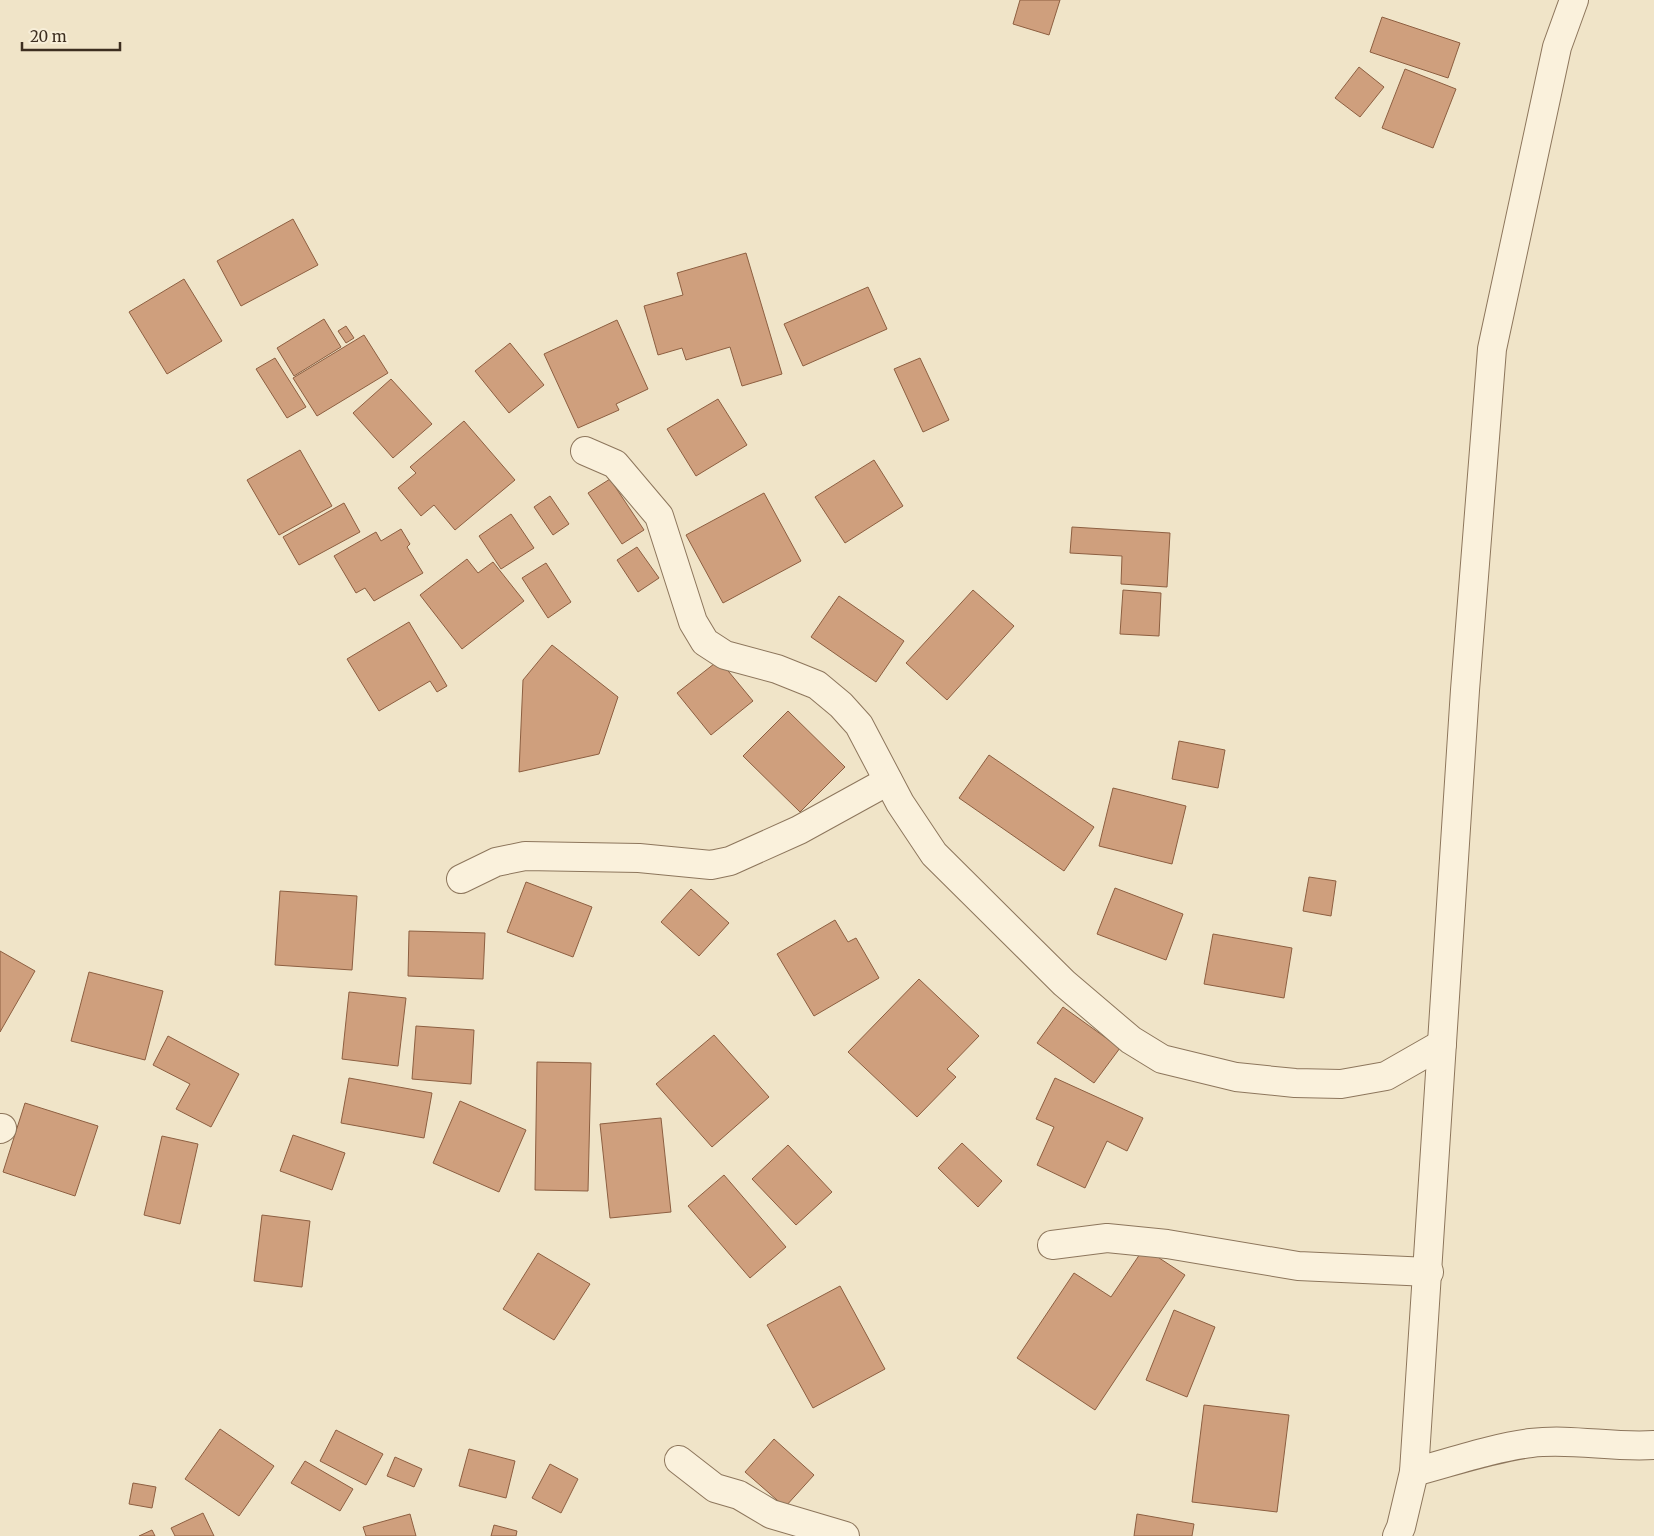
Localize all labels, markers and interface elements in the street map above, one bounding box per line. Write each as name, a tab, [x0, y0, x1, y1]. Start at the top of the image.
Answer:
scale bar	[22, 20, 120, 52]
text: 20 m	[30, 27, 67, 46]

